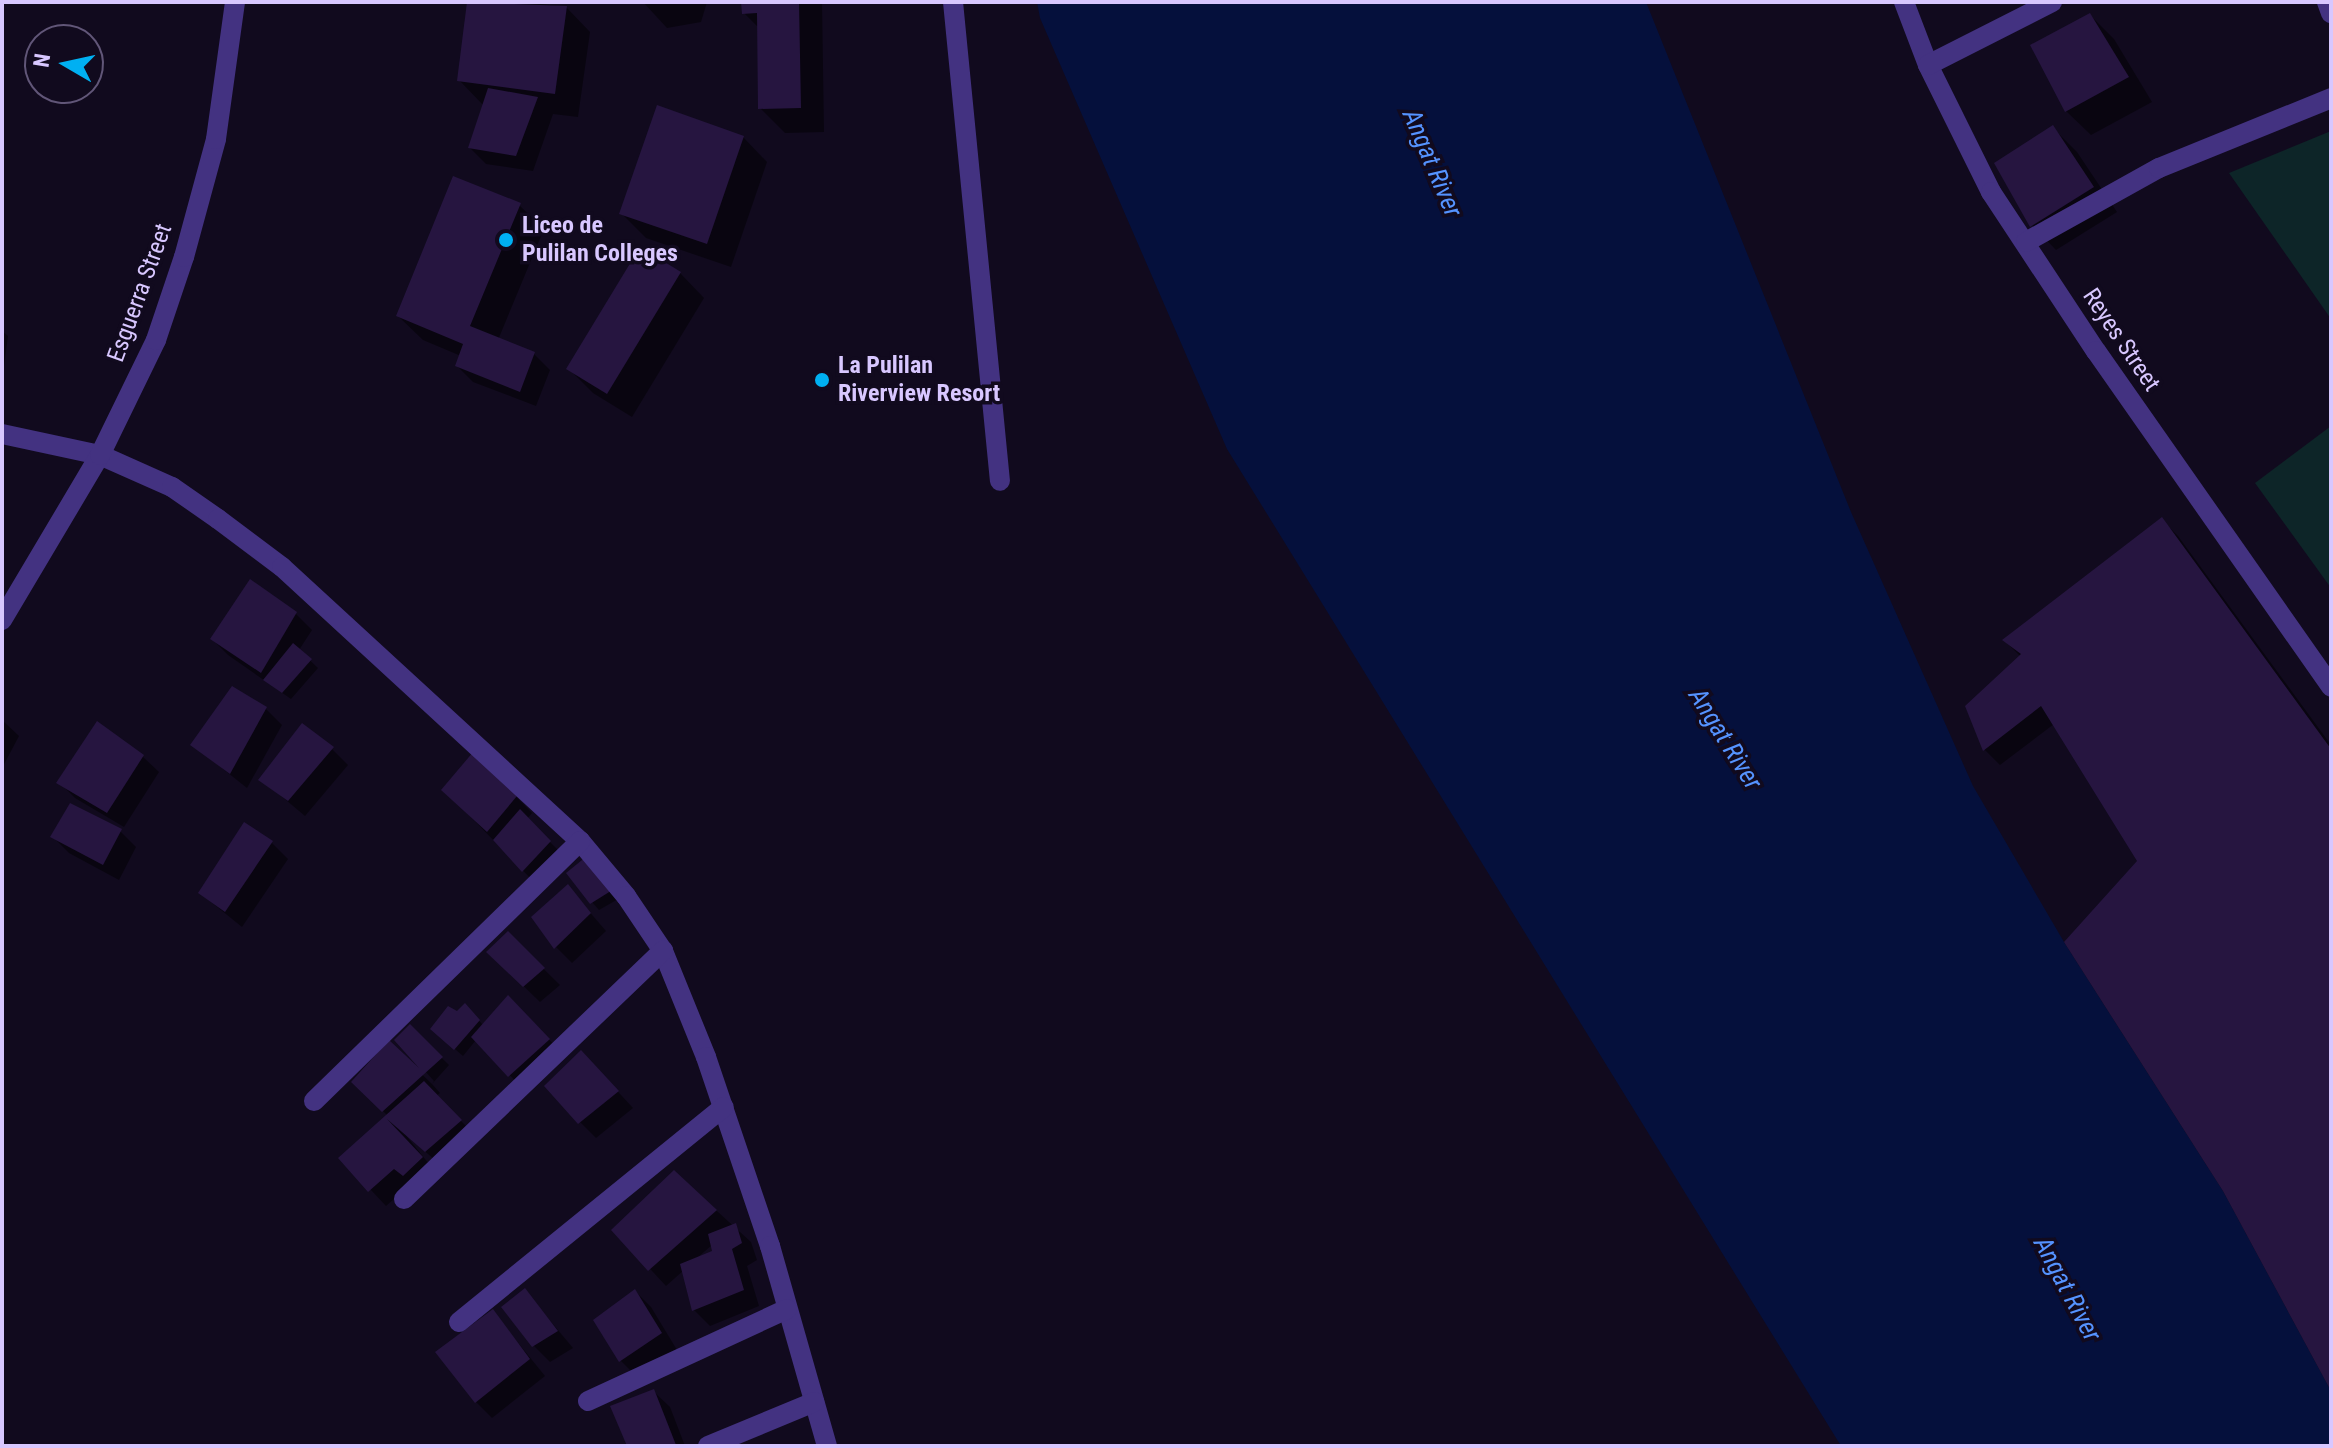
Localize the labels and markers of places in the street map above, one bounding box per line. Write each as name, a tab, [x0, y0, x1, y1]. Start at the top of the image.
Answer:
place label: Liceo de Pulilan Colleges	[522, 212, 678, 268]
marker: Liceo de Pulilan Colleges	[497, 231, 515, 249]
place label: La Pulilan Riverview Resort	[838, 352, 1000, 408]
marker: La Pulilan Riverview Resort	[813, 371, 831, 389]

